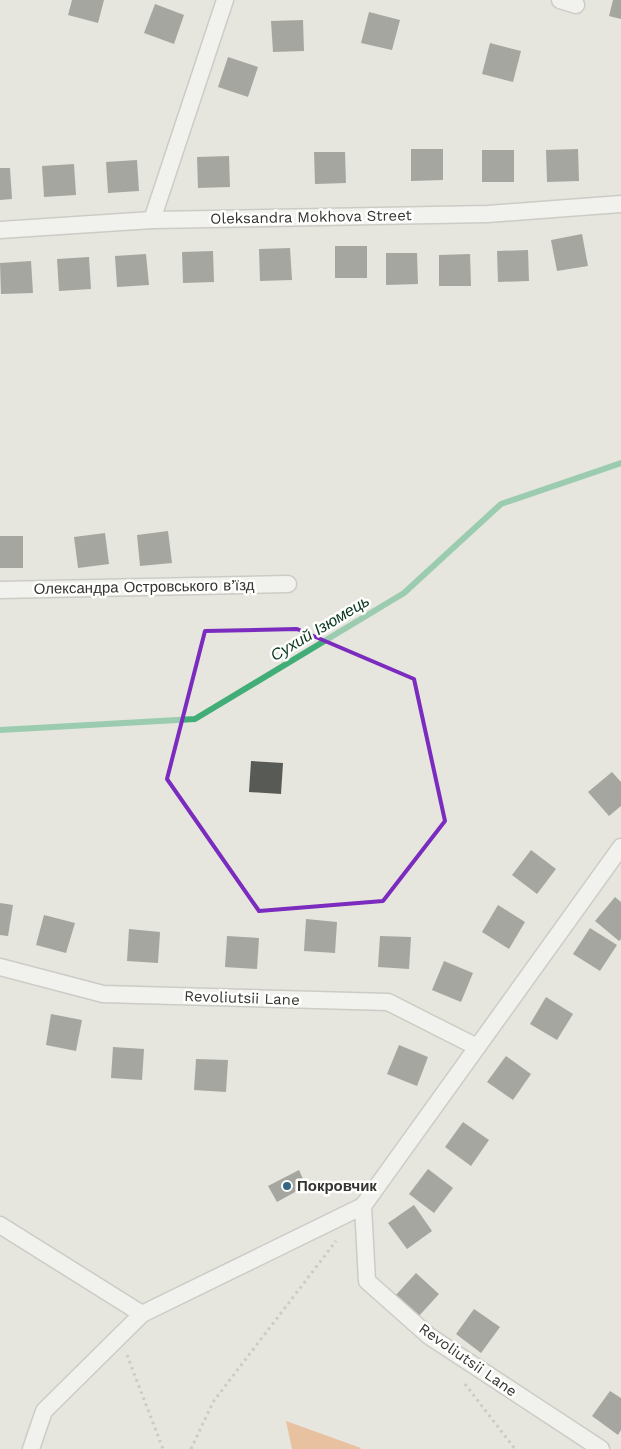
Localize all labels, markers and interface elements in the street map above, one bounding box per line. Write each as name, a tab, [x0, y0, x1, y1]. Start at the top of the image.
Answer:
street label: Oleksandra Mokhova Street	[210, 206, 413, 228]
street label: Олександра Островського в’їзд	[33, 576, 255, 598]
water label: Сухий Ізюмець	[267, 591, 373, 665]
street label: Revoliutsii Lane	[184, 987, 300, 1009]
place label: Покровчик	[297, 1177, 377, 1195]
marker: Покровчик	[281, 1180, 293, 1192]
street label: Revoliutsii Lane	[416, 1320, 520, 1400]

